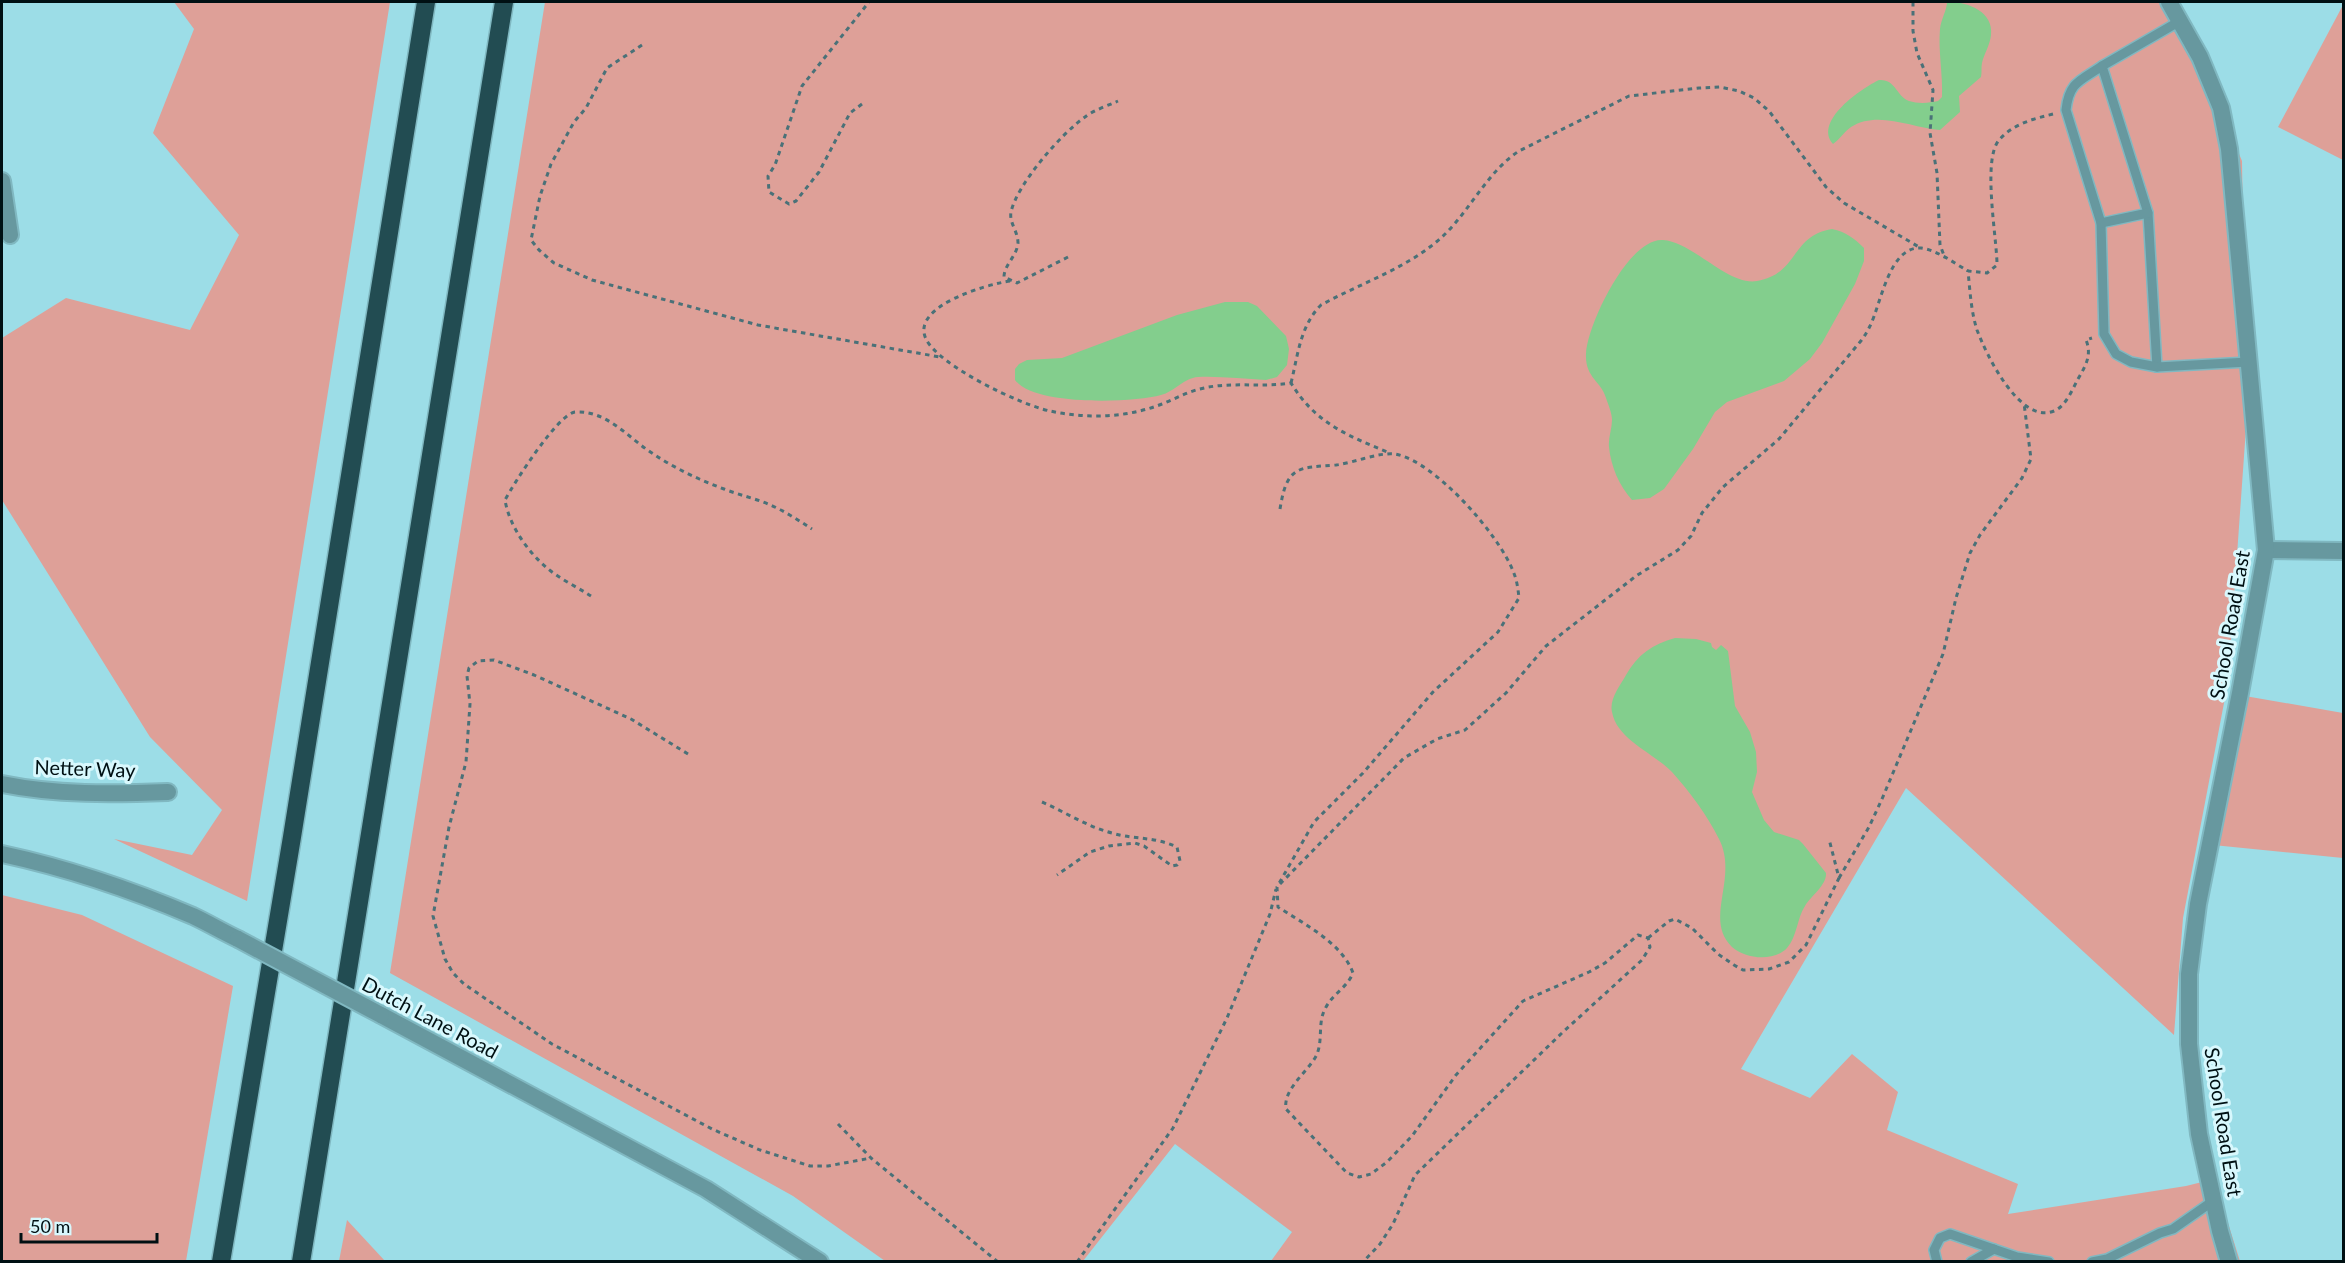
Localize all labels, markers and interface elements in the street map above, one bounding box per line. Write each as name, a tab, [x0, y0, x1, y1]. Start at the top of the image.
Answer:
street label: School Road East	[2204, 549, 2254, 701]
street label: Netter Way	[34, 754, 137, 782]
street label: Dutch Lane Road	[358, 971, 503, 1063]
street label: School Road East	[2200, 1046, 2248, 1198]
scale bar	[21, 1206, 158, 1244]
text: 50 m	[30, 1215, 70, 1237]

